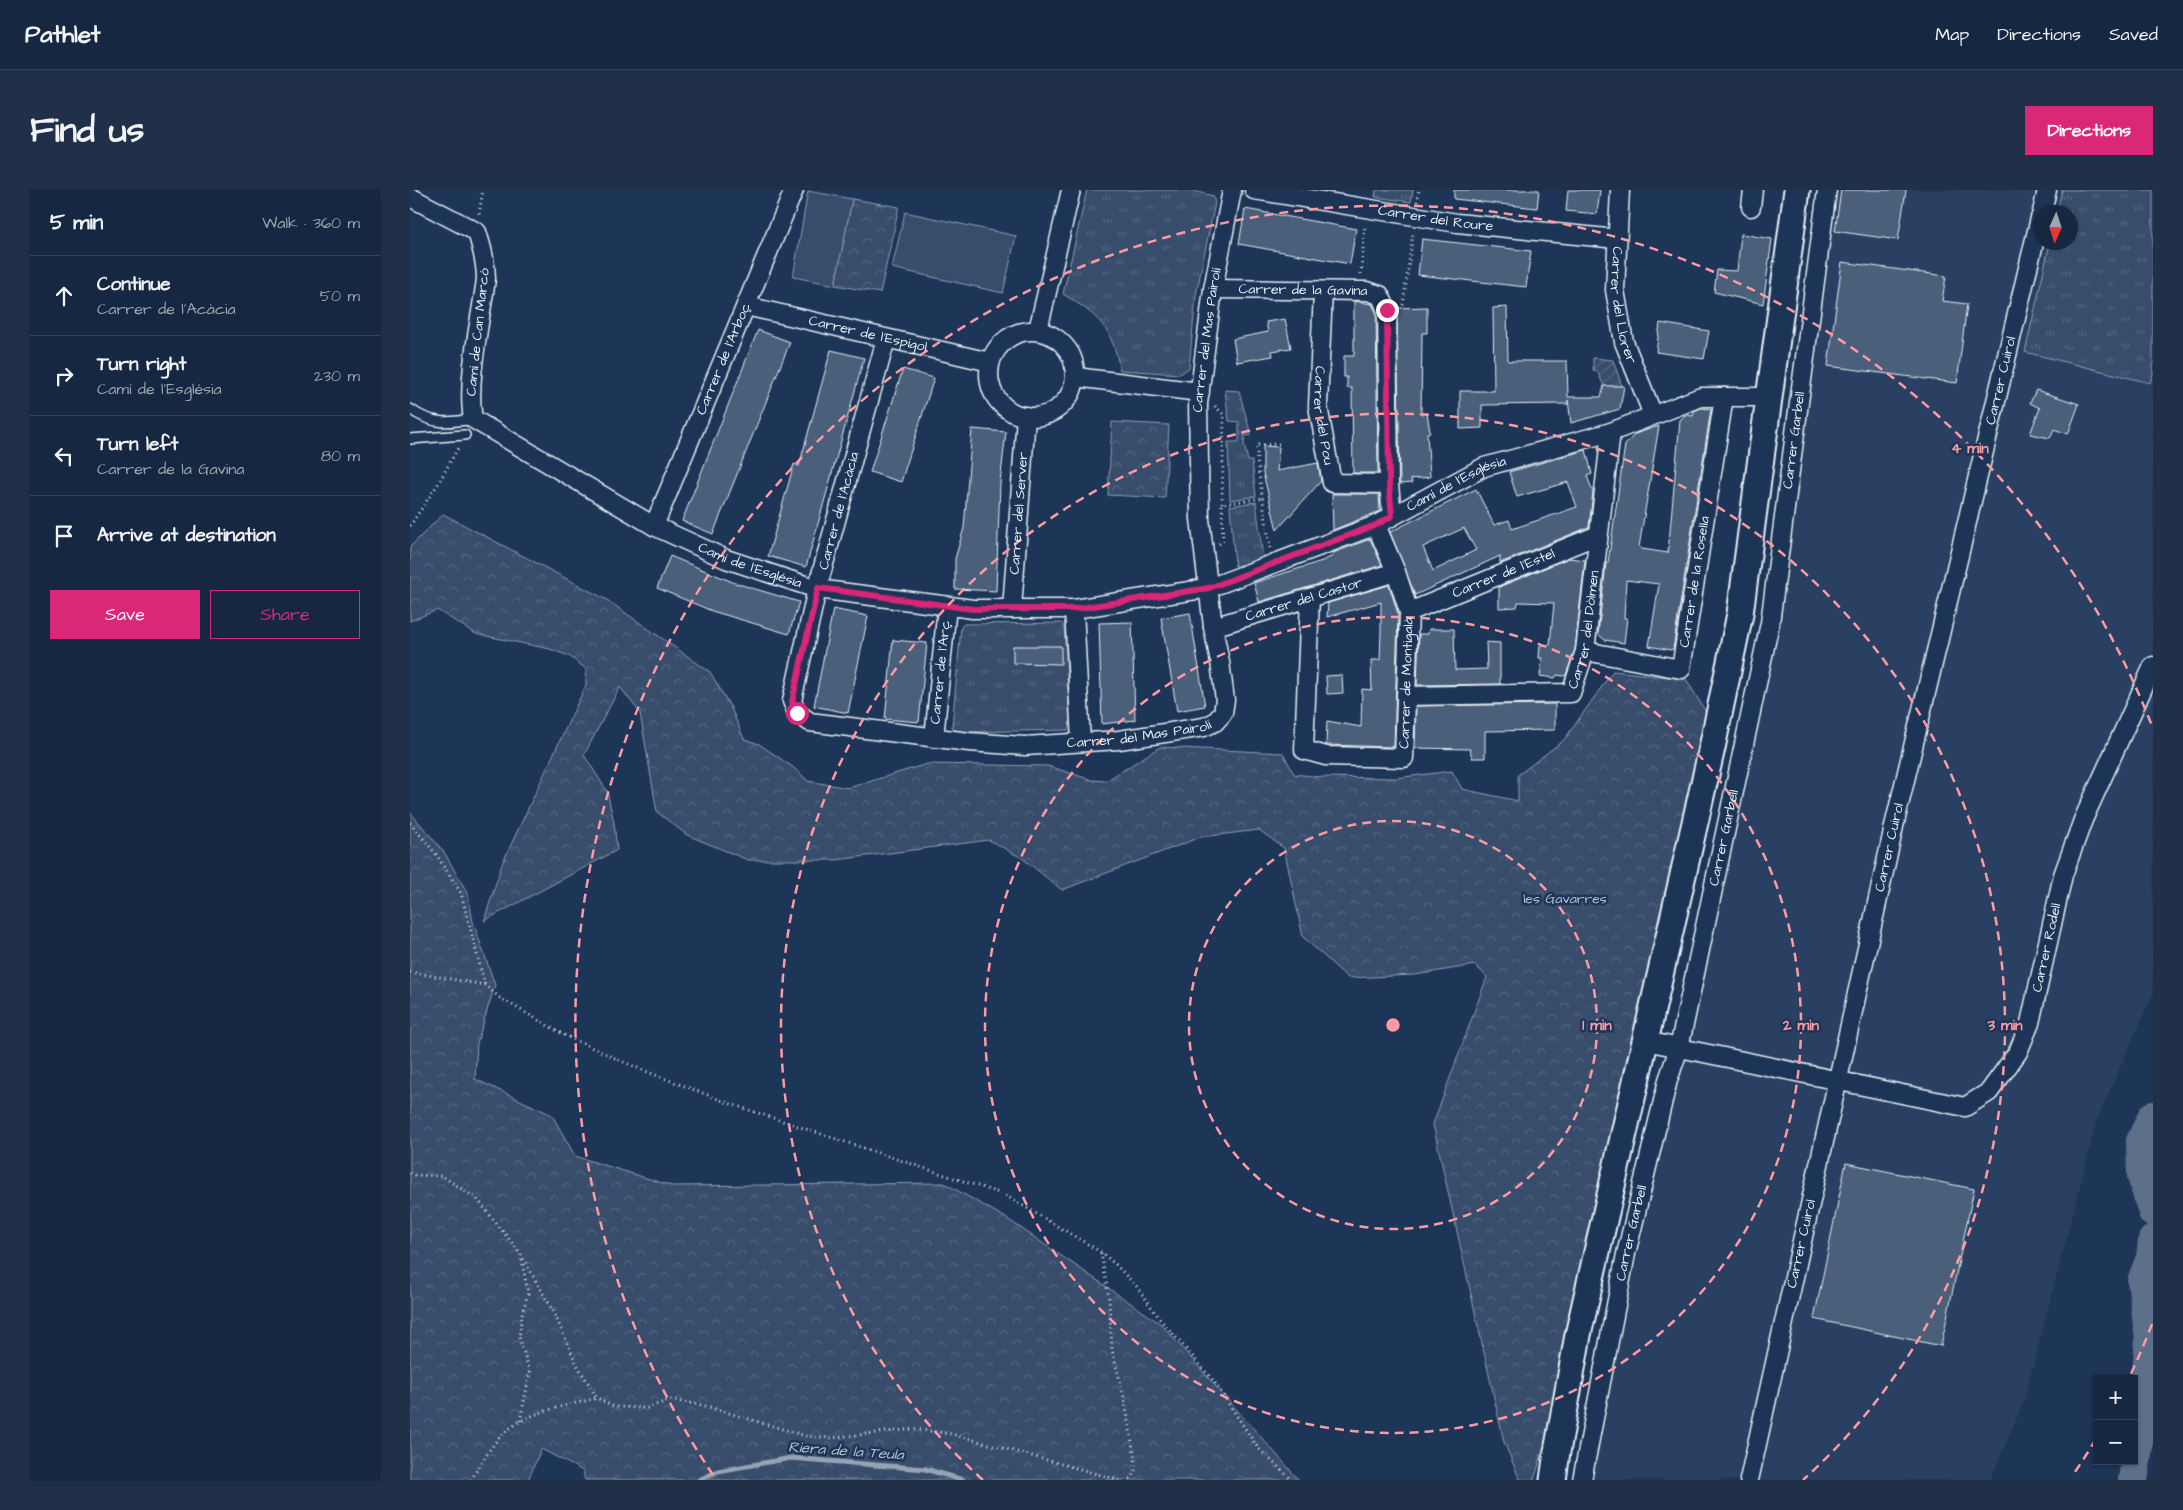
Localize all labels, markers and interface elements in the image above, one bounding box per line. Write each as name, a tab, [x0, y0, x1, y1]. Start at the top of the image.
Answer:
text: Pathlet	[25, 18, 101, 52]
text: Map	[1935, 22, 1969, 47]
text: Directions	[1997, 22, 2081, 47]
text: Saved	[2109, 22, 2158, 47]
text: Find us	[30, 106, 144, 155]
button: Directions	[2025, 106, 2153, 155]
street label: Carrer del Roure	[1377, 200, 1495, 237]
north arrow	[2033, 205, 2078, 250]
text: 5 min	[50, 208, 103, 237]
text: Walk · 360 m	[262, 212, 360, 234]
street label: Carrer del Llorer	[1605, 246, 1642, 367]
street label: Carrer del Mas Pairolí	[1188, 265, 1227, 413]
street label: Camí de Can Marcó	[461, 267, 495, 397]
text: Continue	[97, 271, 171, 298]
street label: Carrer de la Gavina	[1238, 279, 1368, 301]
icon: ahead	[50, 282, 78, 310]
text: 50 m	[320, 285, 360, 307]
text: Carrer de l'Acàcia	[97, 298, 236, 320]
route end	[1376, 299, 1399, 322]
street label: Carrer de l'Arboç	[691, 300, 756, 418]
street label: Carrer de l'Espígol	[807, 311, 929, 357]
street label: Carrer Cuirol	[1981, 334, 2021, 427]
text: Turn right	[97, 351, 186, 378]
icon: right	[50, 362, 78, 390]
text: 230 m	[314, 365, 360, 387]
street label: Carrer del Pou	[1308, 366, 1339, 467]
text: Camí de l'Església	[97, 378, 222, 400]
street label: Carrer Garbell	[1778, 390, 1810, 490]
text: Turn left	[97, 431, 178, 458]
text: 4 min	[1951, 438, 1989, 459]
icon: left	[50, 442, 78, 470]
text: 80 m	[321, 445, 360, 467]
street label: Carrer de l'Acàcia	[814, 450, 864, 572]
street label: Carrer del Server	[1005, 451, 1033, 575]
street label: Camí de l'Església	[1403, 451, 1508, 517]
text: Carrer de la Gavina	[97, 458, 244, 480]
street label: Carrer de la Rosella	[1675, 515, 1715, 649]
icon: arrive	[50, 522, 78, 550]
text: Arrive at destination	[97, 522, 276, 549]
street label: Camí de l'Església	[695, 537, 804, 593]
street label: Carrer de l'Estel	[1449, 544, 1558, 603]
street label: Carrer del Dòlmen	[1563, 569, 1604, 692]
street label: Carrer del Castor	[1243, 573, 1365, 627]
button: Save	[50, 590, 200, 639]
button: Share	[210, 590, 360, 639]
street label: Carrer de Montigalà	[1394, 617, 1419, 749]
street label: Carrer de l'Arç	[925, 620, 956, 725]
route start	[786, 702, 809, 725]
street label: Carrer del Mas Pairolí	[1066, 715, 1216, 753]
street label: Carrer Garbell	[1704, 788, 1744, 888]
street label: Carrer Cuirol	[1870, 801, 1909, 894]
park label: les Gavarres	[1523, 889, 1607, 909]
street label: Carrer Rodell	[2027, 901, 2066, 994]
text: 1 min	[1582, 1015, 1612, 1036]
text: 2 min	[1782, 1015, 1820, 1036]
text: 3 min	[1986, 1015, 2023, 1036]
centre of rings	[1384, 1016, 1402, 1034]
street label: Carrer Garbell	[1611, 1183, 1652, 1283]
street label: Carrer Cuirol	[1782, 1197, 1821, 1290]
map controls	[2093, 1375, 2138, 1465]
button: +	[2093, 1375, 2138, 1420]
button: −	[2093, 1420, 2138, 1465]
water label: Riera de la Teula	[787, 1436, 906, 1466]

